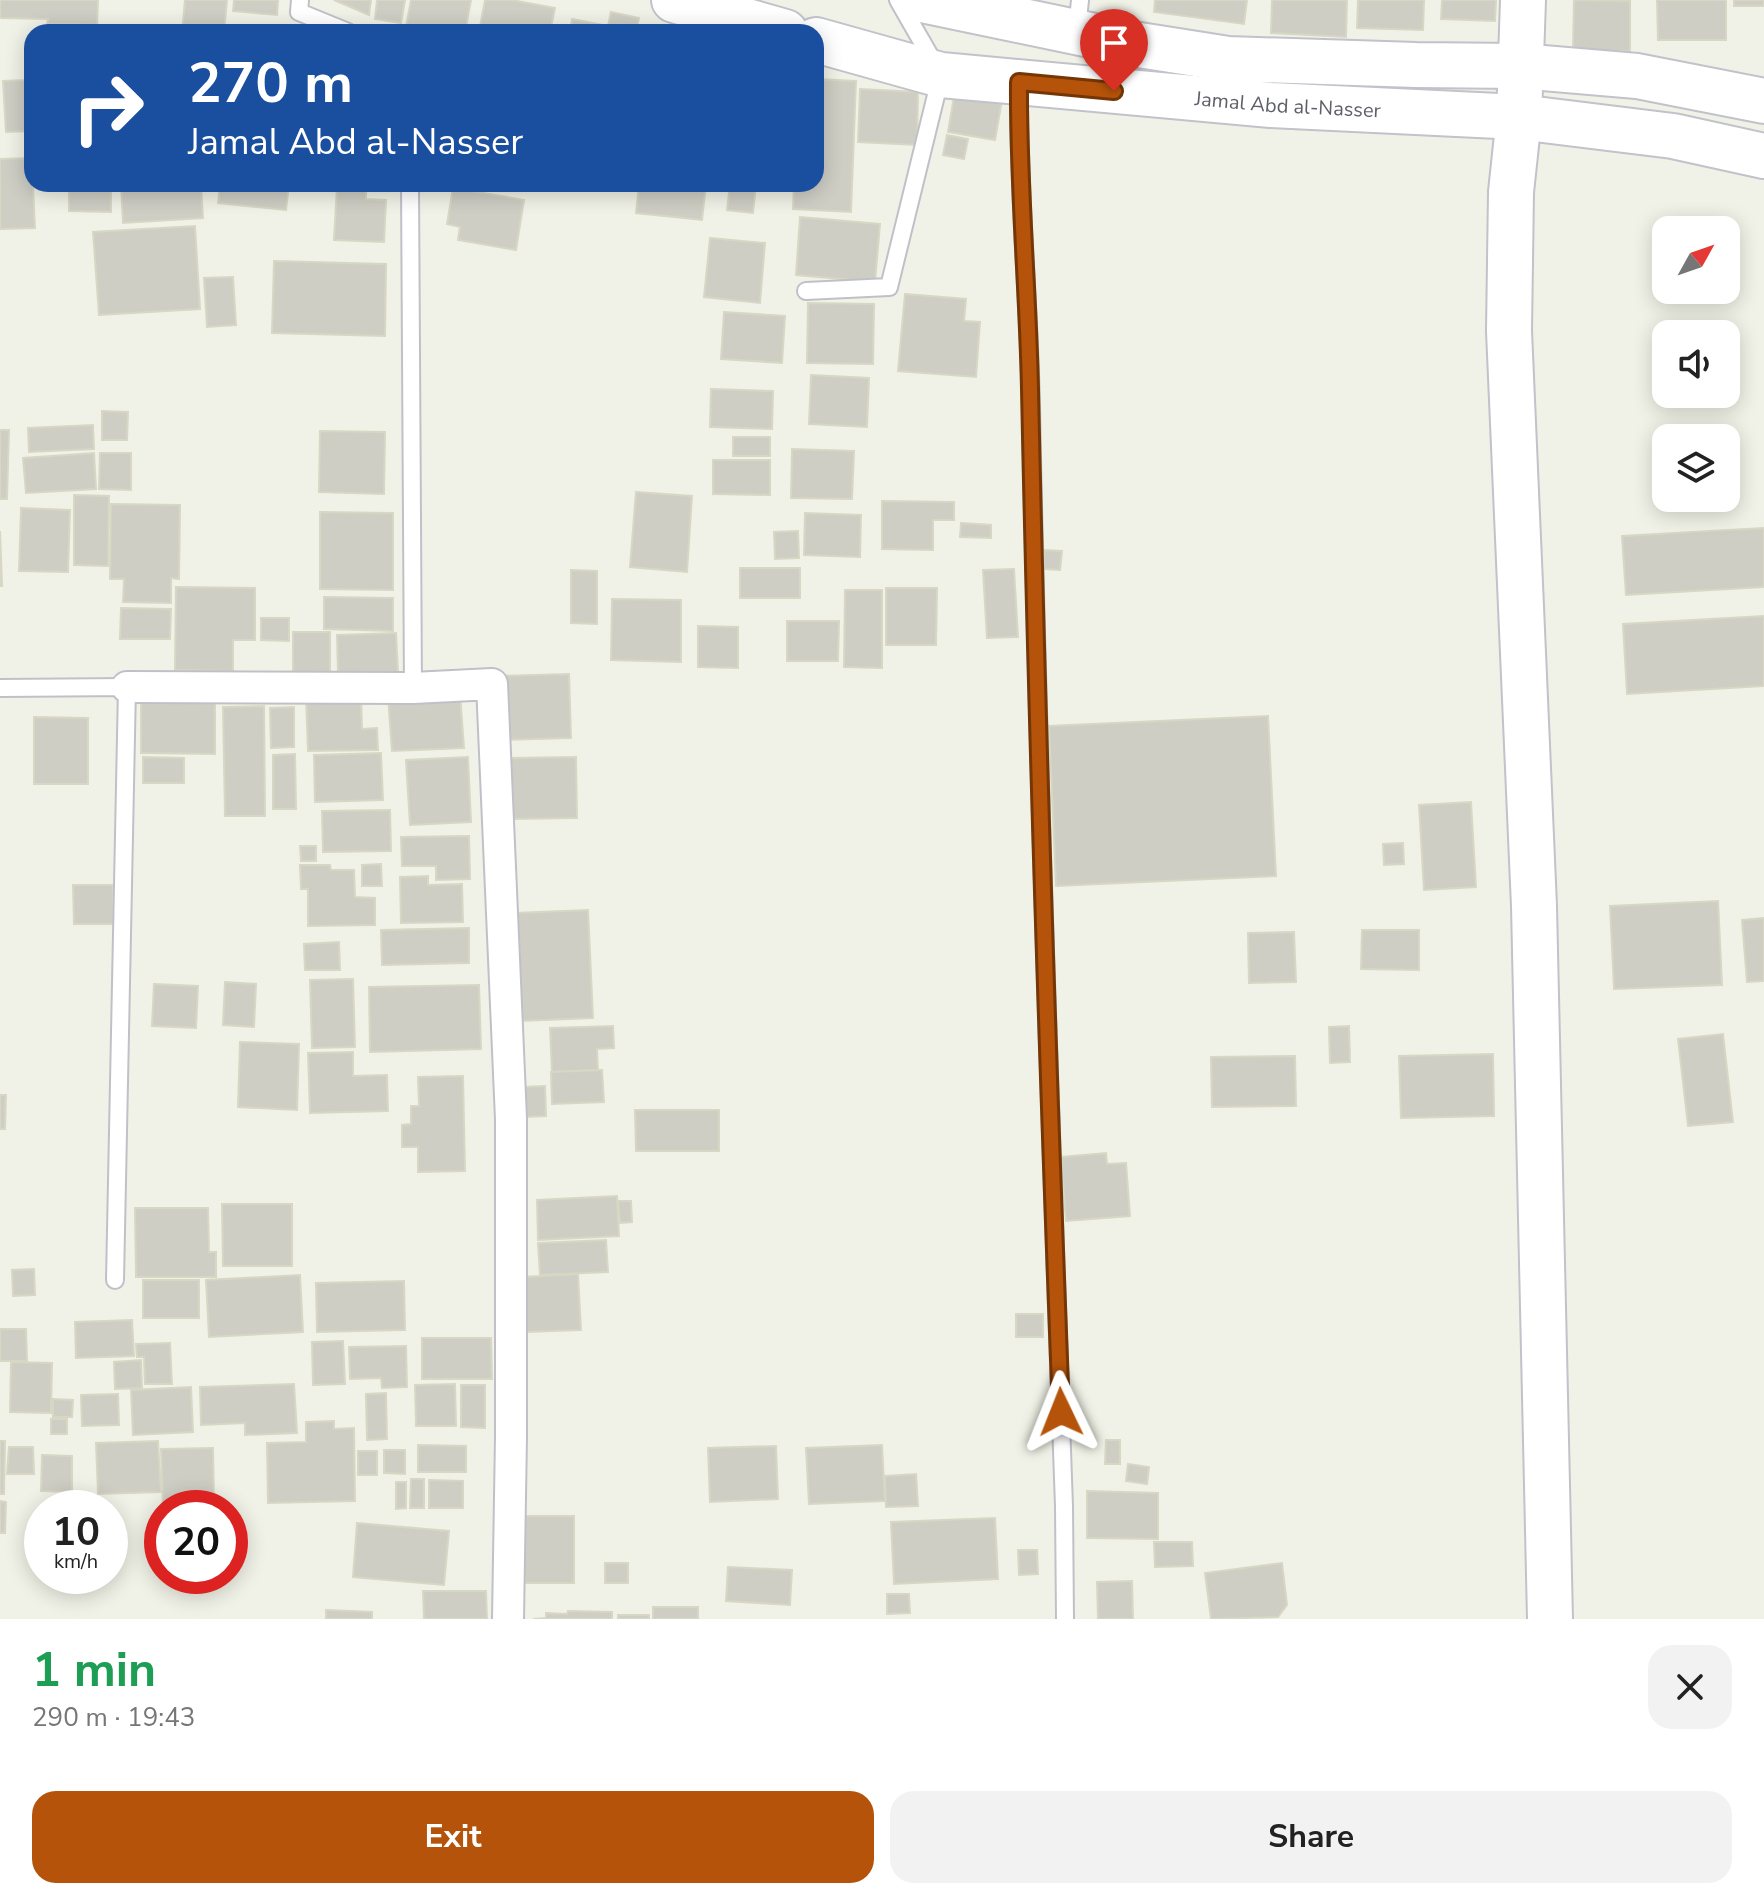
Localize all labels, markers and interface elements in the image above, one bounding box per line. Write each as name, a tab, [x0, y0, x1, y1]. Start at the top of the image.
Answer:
pin	[1080, 9, 1148, 91]
icon: arrive	[1092, 21, 1136, 65]
text: 270 m	[188, 45, 353, 122]
icon: right	[56, 56, 160, 160]
street label: Jamal Abd al-Nasser	[1193, 85, 1382, 124]
text: Jamal Abd al-Nasser	[188, 118, 523, 167]
north arrow	[1652, 216, 1740, 304]
map controls	[1652, 216, 1740, 512]
button: sound	[1652, 320, 1740, 408]
button: layers	[1652, 424, 1740, 512]
position arrow	[1019, 1370, 1103, 1454]
speed limit sign: 20	[144, 1490, 248, 1594]
text: 10	[52, 1505, 100, 1559]
text: km/h	[54, 1548, 98, 1575]
text: 1 min	[32, 1637, 156, 1703]
button: close	[1648, 1645, 1732, 1729]
text: 290 m · 19:43	[32, 1700, 195, 1735]
button: Exit	[32, 1791, 874, 1883]
button: Share	[890, 1791, 1732, 1883]

